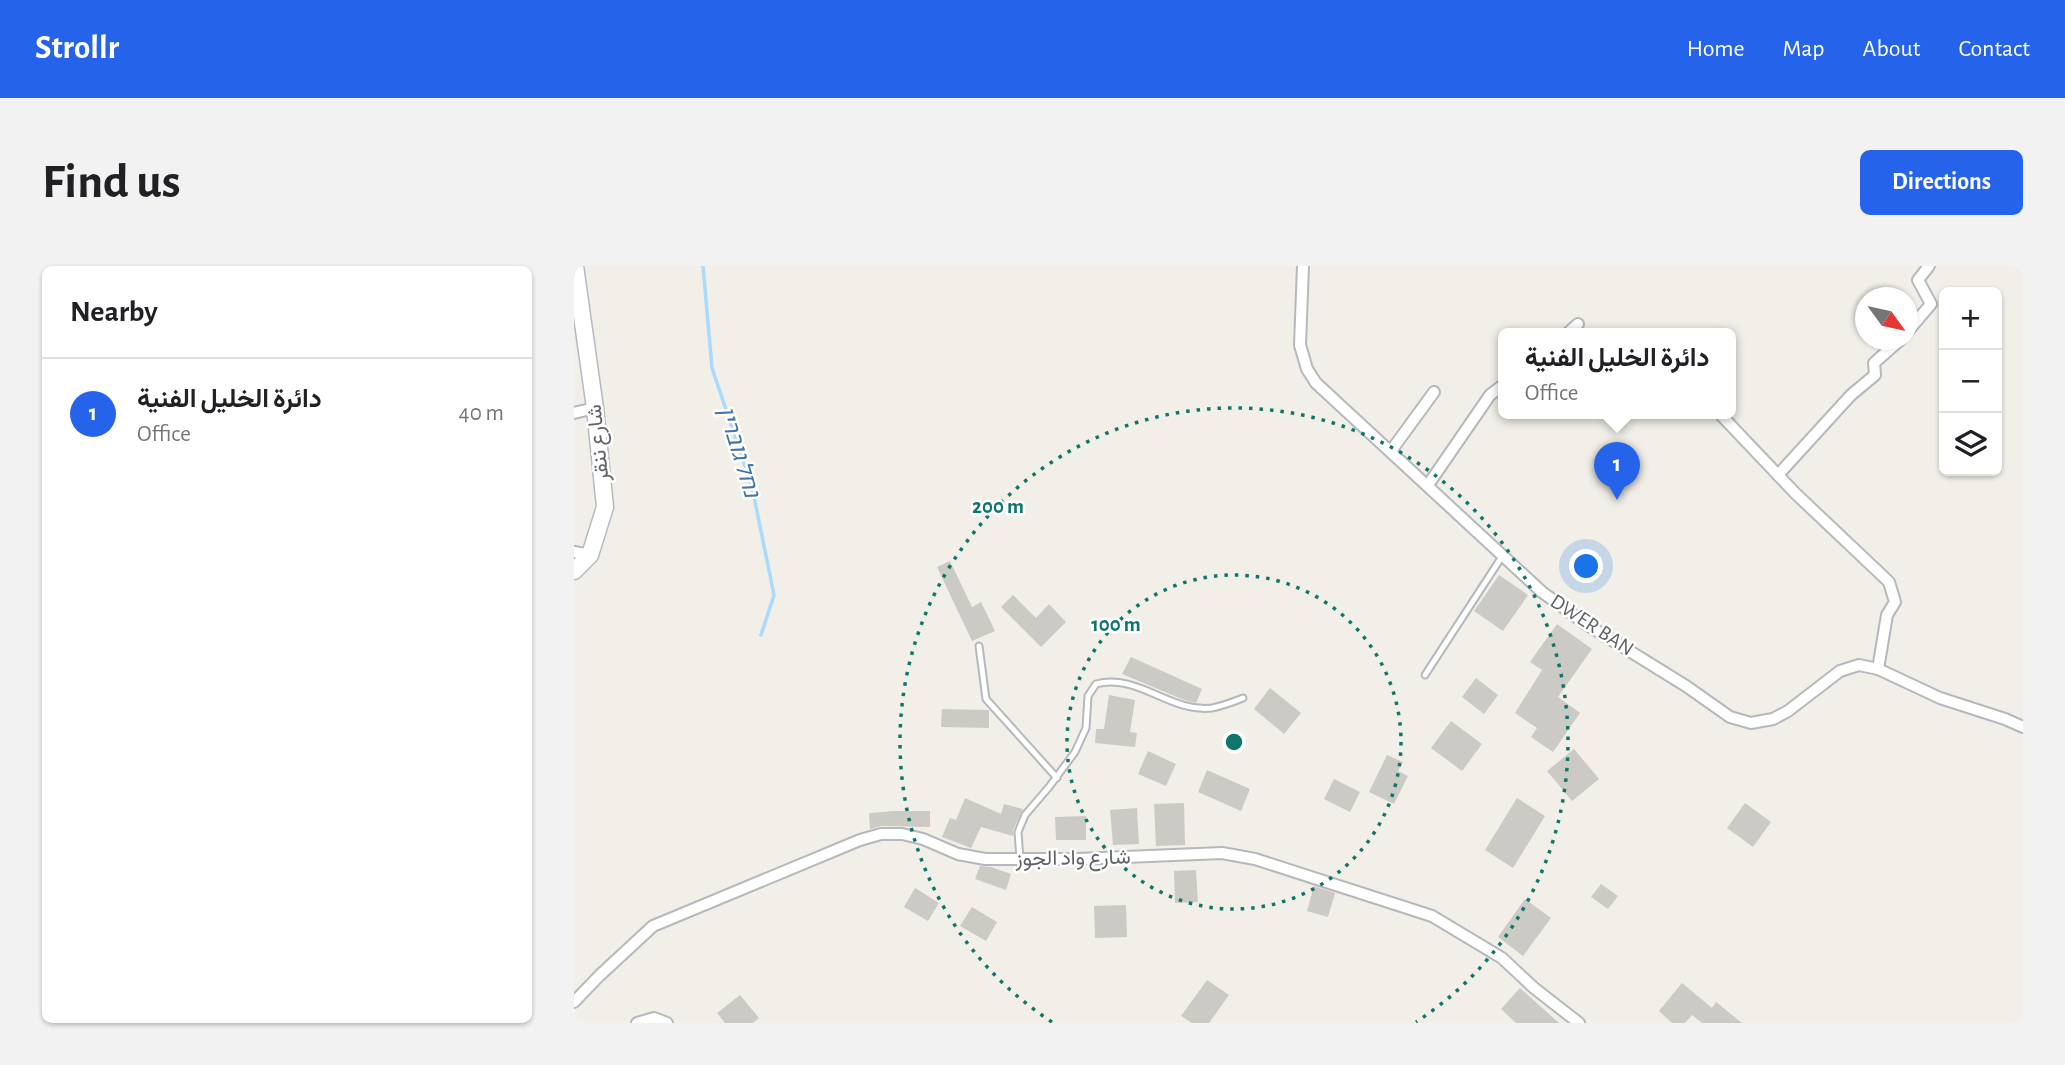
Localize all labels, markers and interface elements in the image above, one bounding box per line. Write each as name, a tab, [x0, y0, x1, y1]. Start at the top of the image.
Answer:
text: Strollr	[35, 32, 119, 65]
text: Home	[1687, 37, 1745, 61]
text: Map	[1783, 37, 1825, 61]
text: About	[1863, 37, 1920, 61]
text: Contact	[1958, 37, 2030, 61]
button: Directions	[1860, 150, 2023, 215]
text: Find us	[42, 158, 181, 207]
north arrow	[1855, 287, 1918, 350]
map controls	[1939, 287, 2002, 476]
button: +	[1939, 287, 2002, 350]
text: Nearby	[70, 297, 158, 327]
popup	[1498, 328, 1736, 419]
text: دائرة الخليل الفنية	[1525, 345, 1709, 371]
button: −	[1939, 350, 2002, 413]
text: Office	[1525, 382, 1578, 405]
text: دائرة الخليل الفنية	[137, 386, 322, 412]
text: 1	[89, 402, 97, 425]
text: 40 m	[459, 402, 504, 425]
street label: شارع ننقر	[584, 403, 616, 484]
water label: נחל גוברין	[713, 404, 763, 502]
button: layers	[1939, 413, 2002, 476]
text: Office	[137, 423, 191, 446]
pin: 1	[1594, 442, 1640, 500]
text: 200 m	[972, 496, 1024, 517]
your location	[1569, 549, 1603, 583]
street label: DWER BAN	[1546, 590, 1638, 660]
text: 100 m	[1091, 614, 1141, 635]
centre of rings	[1222, 730, 1246, 754]
street label: شارع واد الجوز	[1014, 846, 1131, 873]

